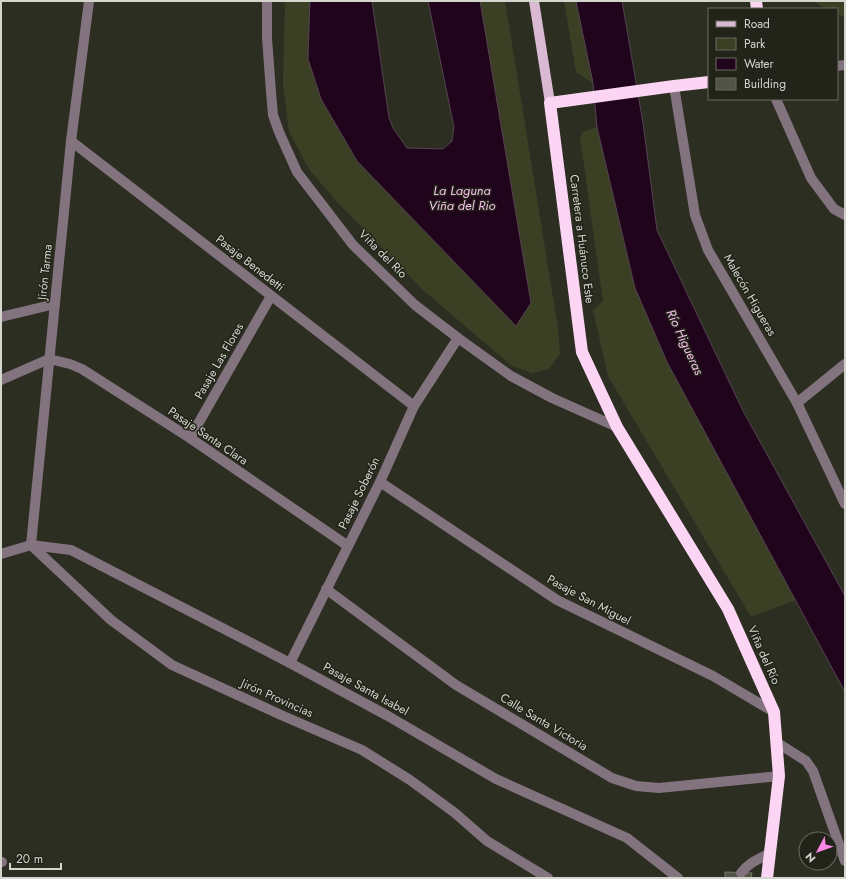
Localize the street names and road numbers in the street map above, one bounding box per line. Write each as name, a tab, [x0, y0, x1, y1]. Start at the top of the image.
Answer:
street label: Carretera a Huánuco Este	[565, 173, 599, 305]
street label: Viña del Río	[355, 226, 412, 283]
street label: Pasaje Benedetti	[212, 230, 288, 296]
street label: Jirón Tarma	[33, 243, 57, 303]
street label: Malecón Higueras	[719, 251, 781, 340]
street label: Pasaje Las Flores	[190, 319, 248, 402]
street label: Pasaje Santa Clara	[164, 403, 252, 470]
street label: Pasaje Soberón	[334, 454, 384, 532]
street label: Pasaje San Miguel	[544, 570, 634, 630]
street label: Viña del Río	[743, 623, 785, 688]
street label: Pasaje Santa Isabel	[320, 658, 412, 720]
street label: Jirón Provincias	[236, 673, 316, 722]
street label: Calle Santa Victoria	[497, 689, 591, 755]

